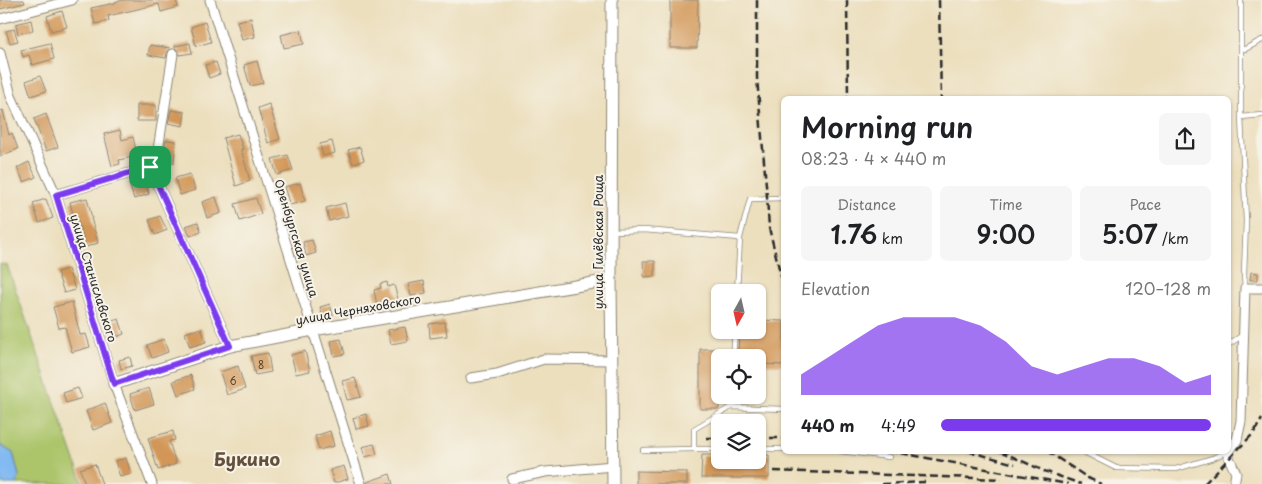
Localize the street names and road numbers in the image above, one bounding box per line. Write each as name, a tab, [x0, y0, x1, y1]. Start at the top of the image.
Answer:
street label: улица Гилёвская Роща	[589, 174, 607, 309]
street label: Оренбургская улица	[270, 177, 324, 300]
street label: улица Станиславского	[66, 212, 122, 345]
street label: улица Черняховского	[294, 289, 422, 329]

